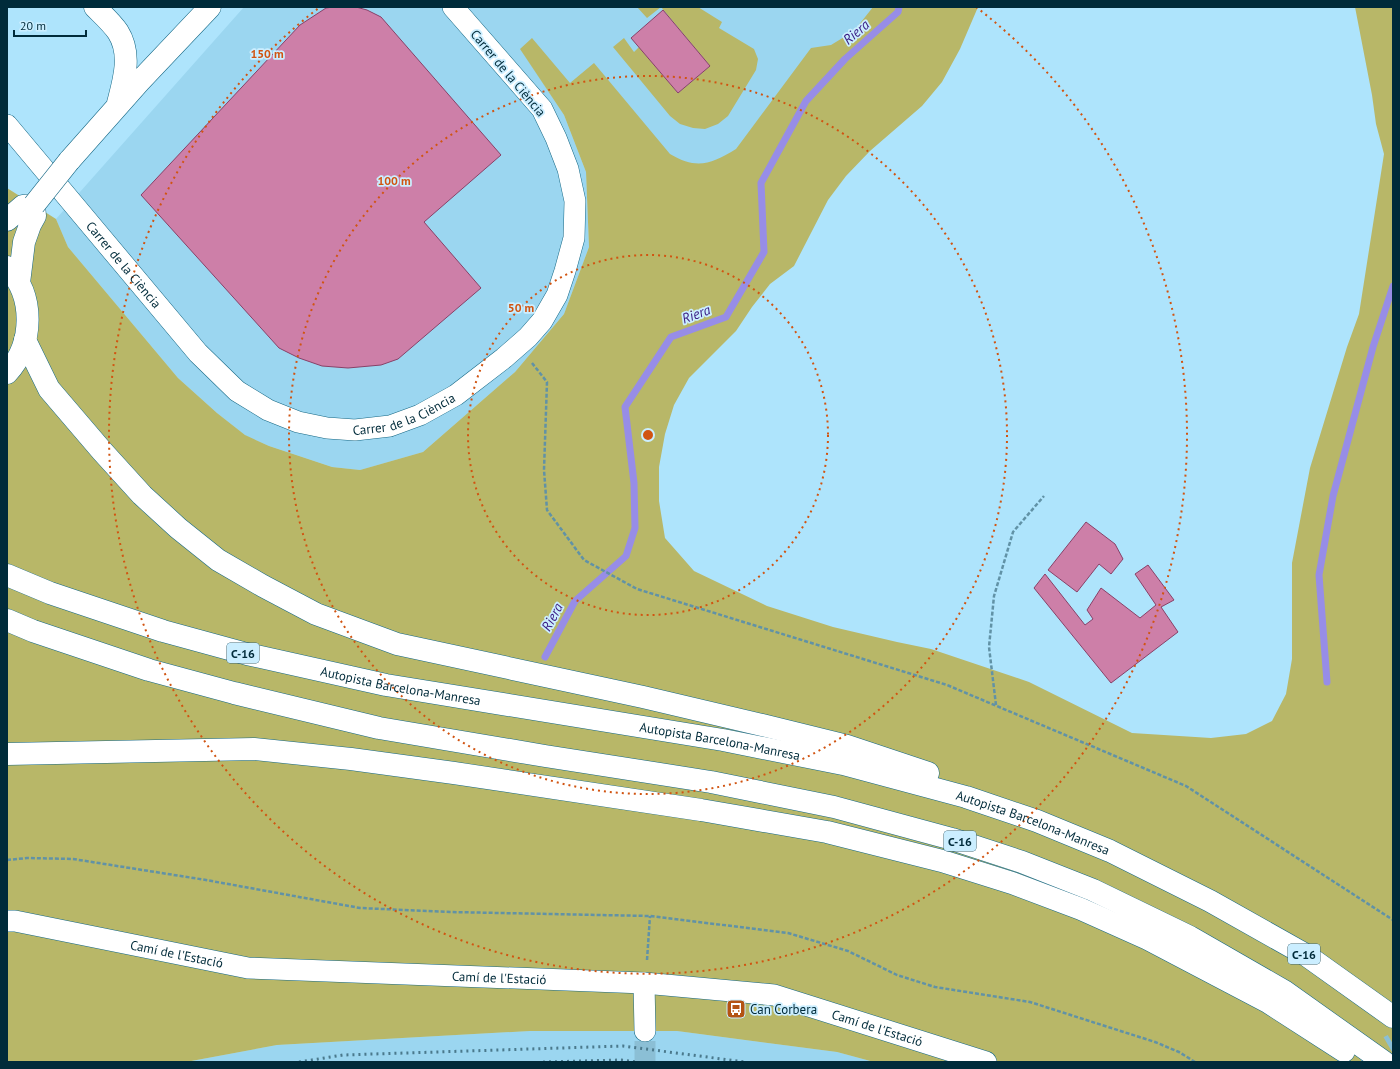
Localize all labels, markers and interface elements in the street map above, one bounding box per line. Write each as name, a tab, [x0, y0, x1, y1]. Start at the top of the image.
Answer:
scale bar	[14, 12, 86, 38]
water label: Riera	[839, 16, 873, 48]
text: 20 m	[20, 18, 46, 33]
street label: Carrer de la Ciència	[467, 26, 549, 120]
text: 150 m	[250, 46, 284, 61]
text: 100 m	[377, 173, 411, 188]
street label: Carrer de la Ciència	[83, 218, 165, 311]
text: 50 m	[508, 300, 534, 315]
water label: Riera	[679, 300, 713, 327]
street label: Carrer de la Ciència	[352, 389, 458, 439]
centre of rings	[641, 428, 655, 442]
water label: Riera	[537, 600, 567, 634]
road number: C-16	[227, 643, 259, 663]
street label: Autopista Barcelona-Manresa	[319, 662, 482, 709]
street label: Autopista Barcelona-Manresa	[639, 718, 802, 764]
street label: Autopista Barcelona-Manresa	[954, 786, 1112, 858]
road number: C-16	[944, 831, 976, 851]
street label: Camí de l'Estació	[129, 936, 225, 971]
road number: C-16	[1288, 944, 1320, 964]
street label: Camí de l'Estació	[452, 967, 547, 988]
bus stop icon: Can Corbera	[725, 998, 747, 1020]
place label: Can Corbera	[750, 1001, 817, 1018]
street label: Camí de l'Estació	[830, 1005, 925, 1050]

